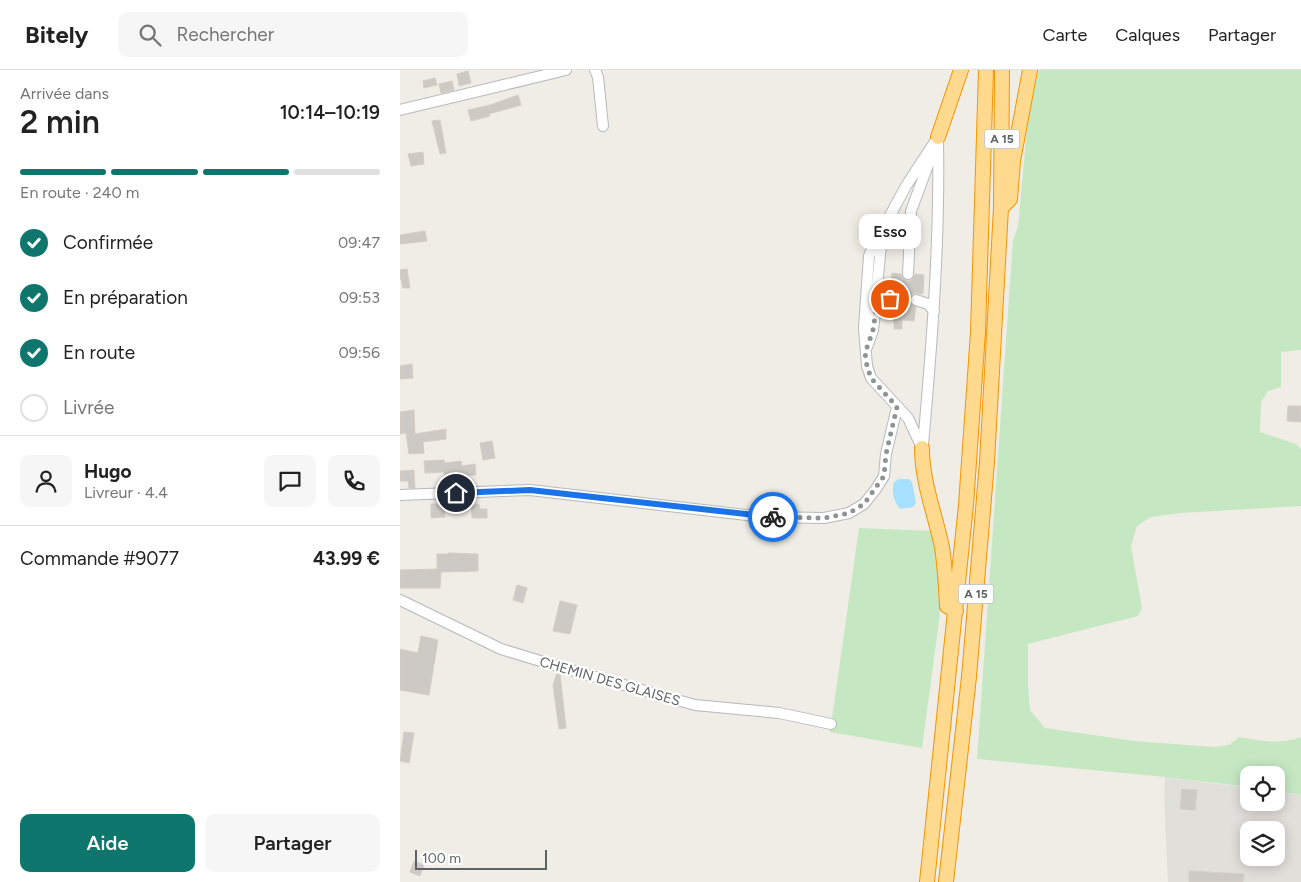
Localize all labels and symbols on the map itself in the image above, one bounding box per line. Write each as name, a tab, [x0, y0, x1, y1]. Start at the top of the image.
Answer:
road number: A 15	[984, 130, 1020, 148]
callout: Esso	[859, 214, 921, 249]
pin	[869, 278, 911, 320]
pin	[435, 472, 477, 514]
courier	[748, 492, 798, 542]
road number: A 15	[958, 584, 994, 604]
street label: CHEMIN DES GLAISES	[538, 653, 682, 710]
scale bar	[415, 847, 548, 870]

